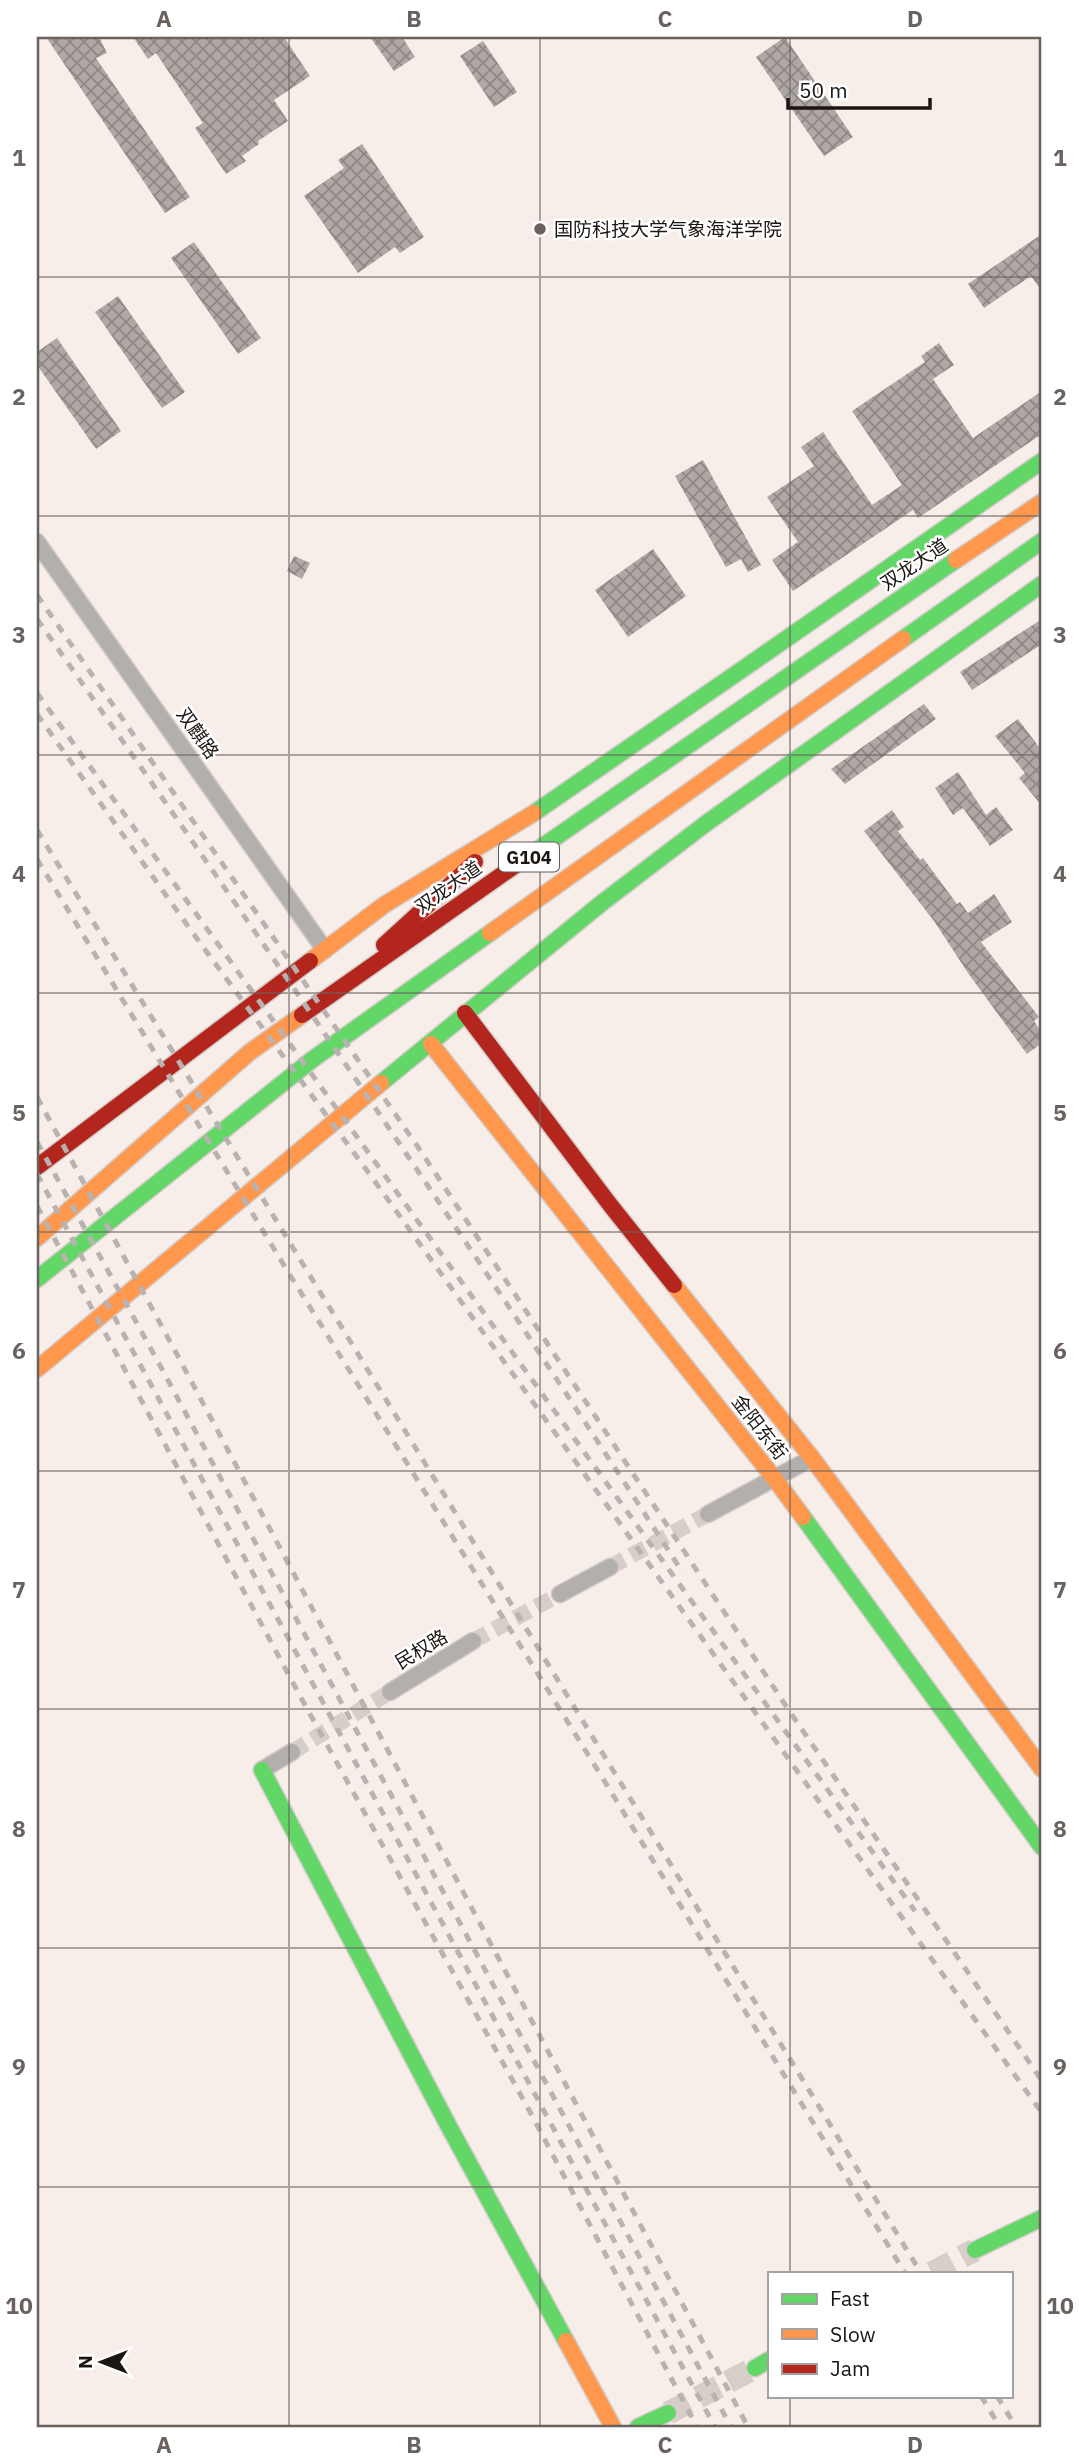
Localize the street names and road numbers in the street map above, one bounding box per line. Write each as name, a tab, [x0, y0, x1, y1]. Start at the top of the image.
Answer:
street label: 双龙大道	[876, 533, 952, 595]
street label: 双麒路	[172, 703, 224, 763]
road number: G104	[499, 842, 559, 872]
street label: 双龙大道	[410, 855, 486, 919]
street label: 金阳东街	[727, 1390, 793, 1464]
street label: 民权路	[390, 1624, 452, 1674]

